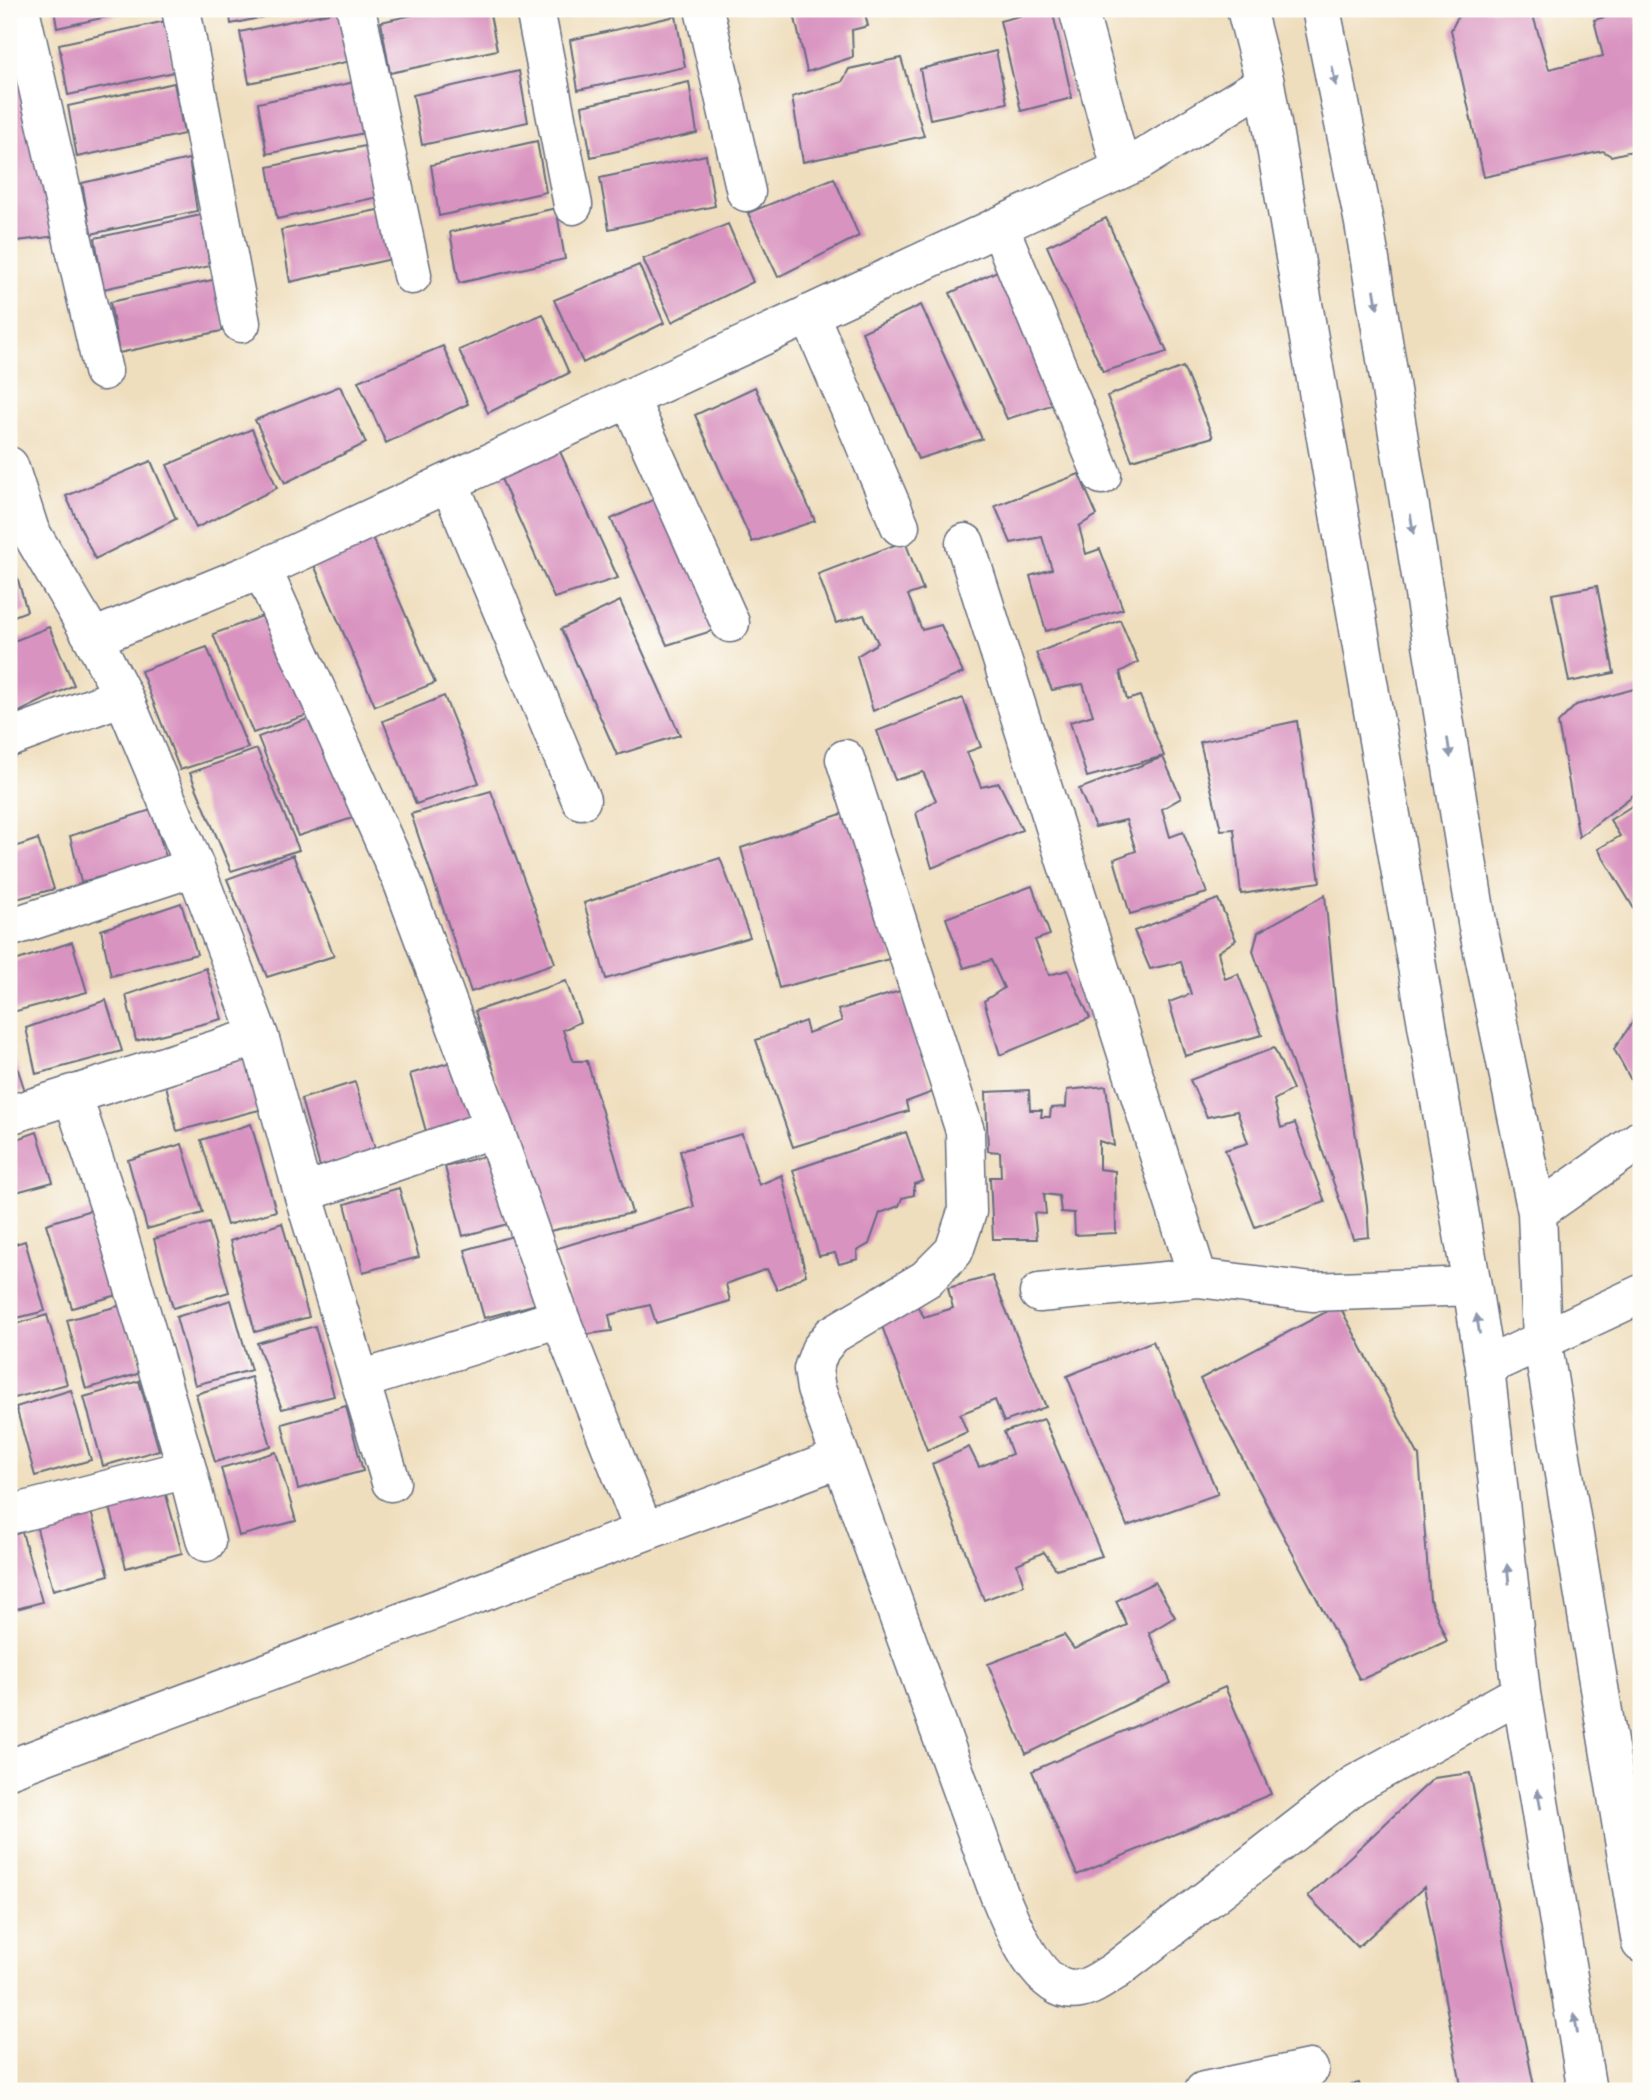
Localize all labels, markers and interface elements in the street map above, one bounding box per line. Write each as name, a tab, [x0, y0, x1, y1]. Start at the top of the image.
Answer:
one-way arrow	[1329, 65, 1340, 87]
one-way arrow	[1371, 288, 1382, 310]
one-way arrow	[1407, 513, 1418, 535]
one-way arrow	[1444, 737, 1455, 759]
one-way arrow	[1472, 1313, 1483, 1335]
one-way arrow	[1502, 1563, 1513, 1585]
one-way arrow	[1533, 1788, 1544, 1810]
one-way arrow	[1570, 2013, 1581, 2035]

